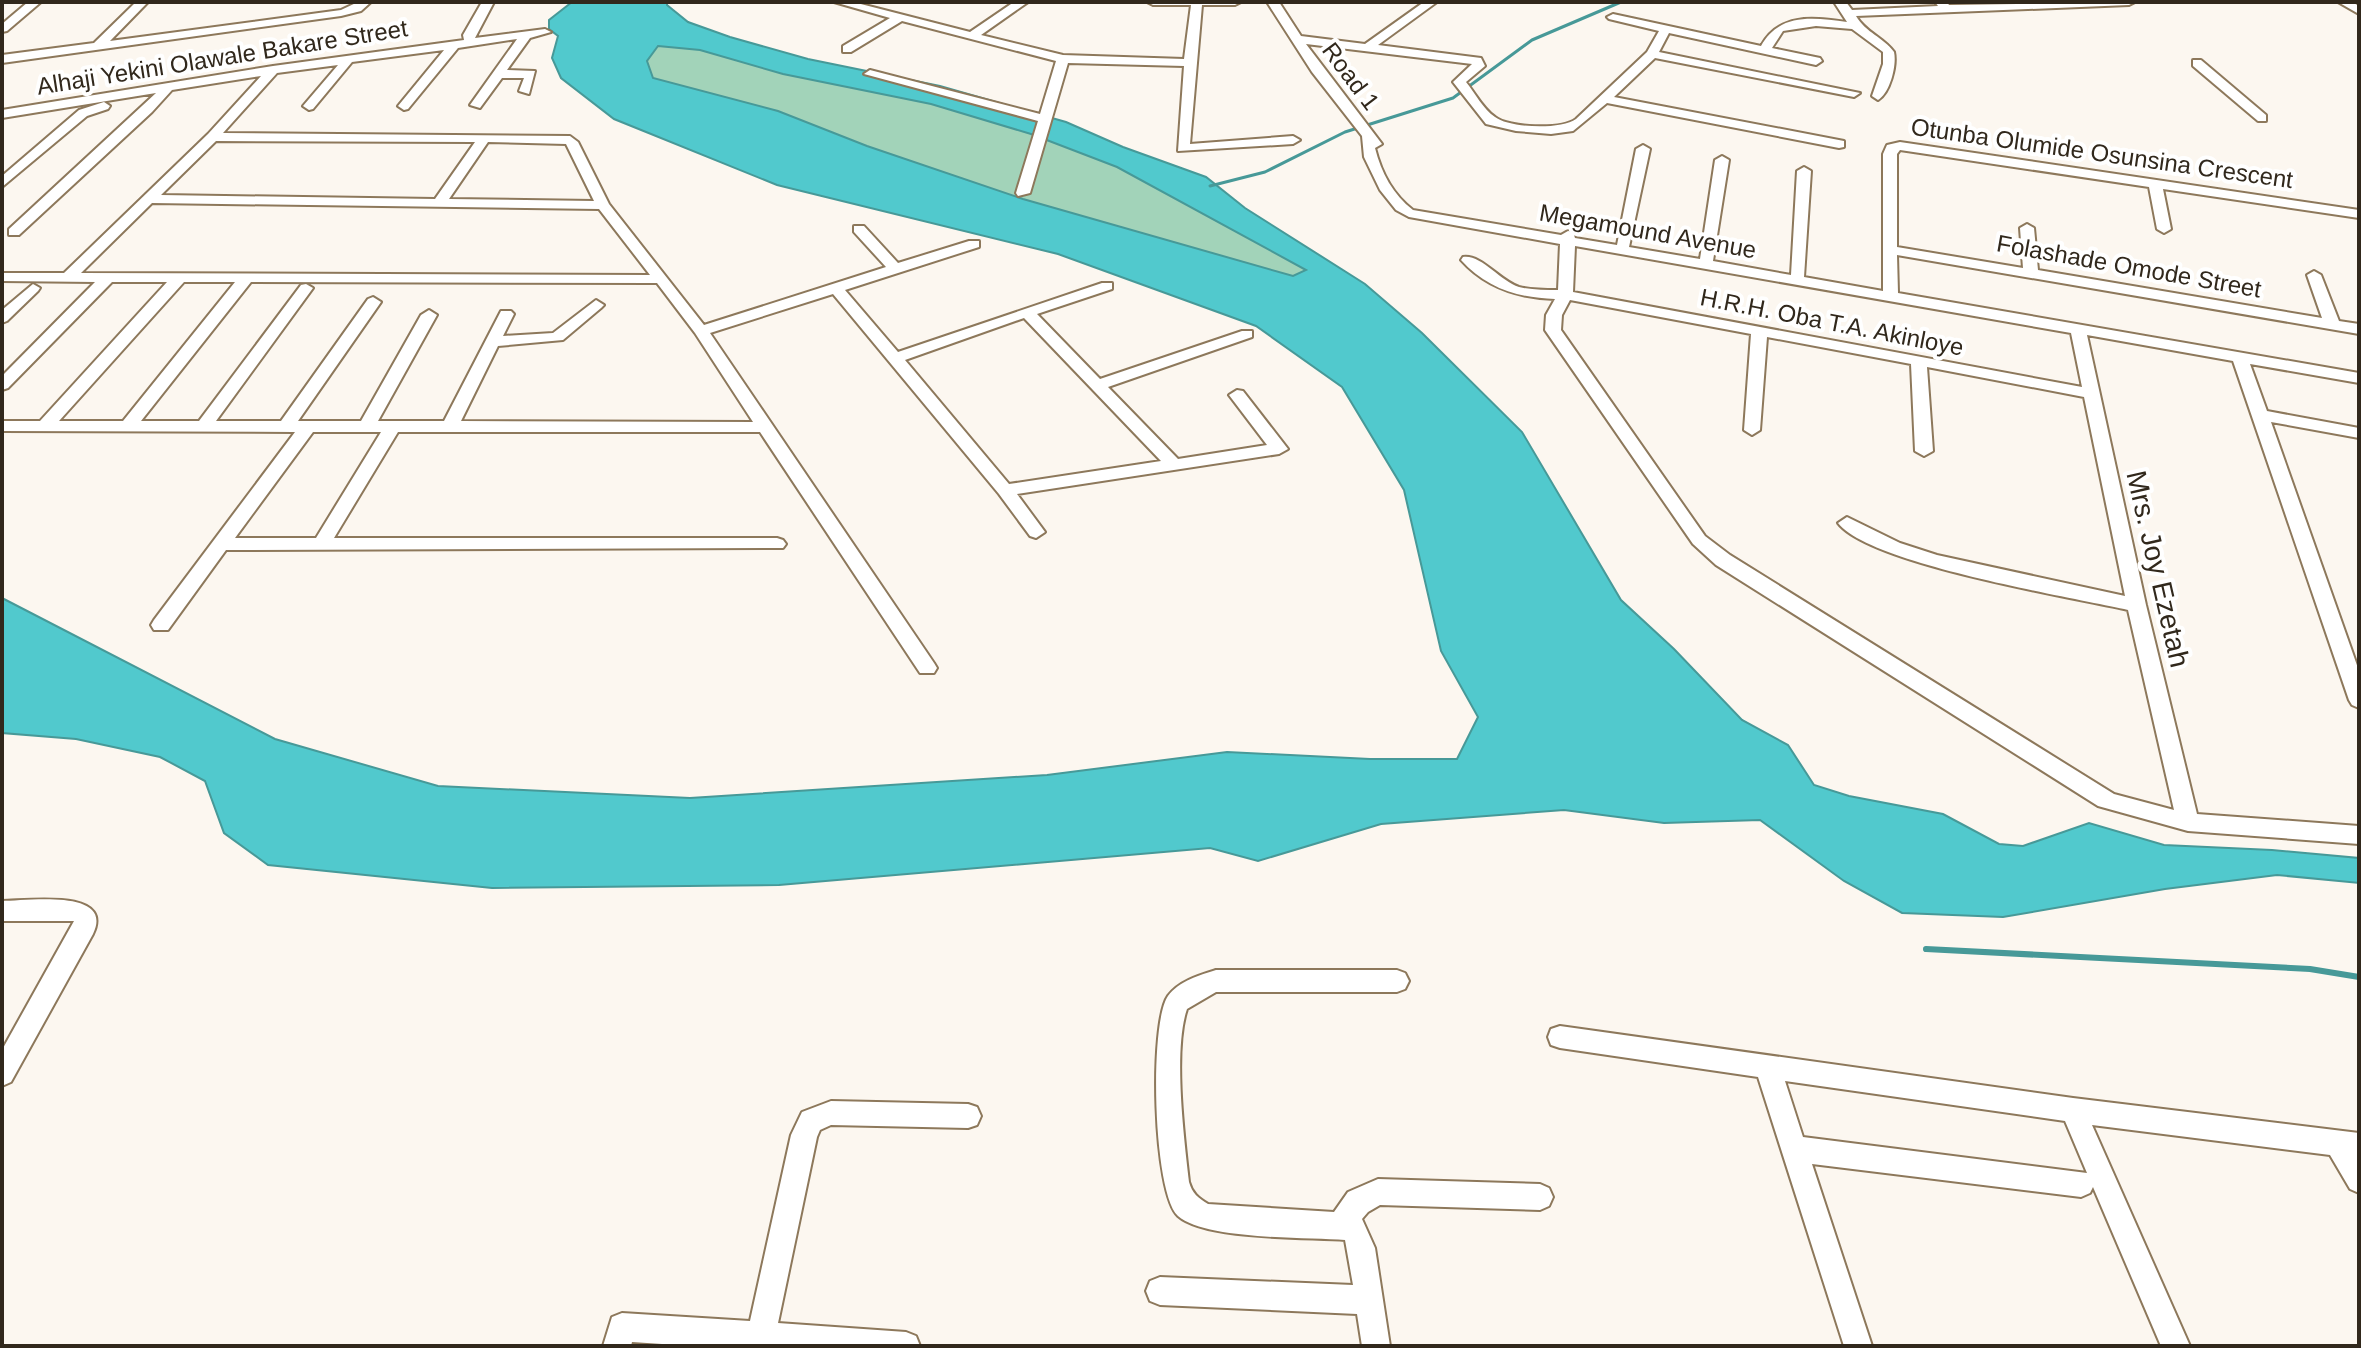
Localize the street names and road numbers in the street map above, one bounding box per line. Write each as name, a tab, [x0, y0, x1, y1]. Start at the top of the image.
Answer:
street label: Alhaji Yekini Olawale Bakare Street	[35, 14, 410, 100]
street label: Road 1	[1317, 37, 1385, 115]
street label: Otunba Olumide Osunsina Crescent	[1909, 113, 2295, 193]
street label: Megamound Avenue	[1537, 199, 1759, 263]
street label: Folashade Omode Street	[1995, 229, 2264, 303]
street label: H.R.H. Oba T.A. Akinloye	[1698, 283, 1966, 361]
street label: Mrs. Joy Ezetah	[2120, 468, 2196, 670]

